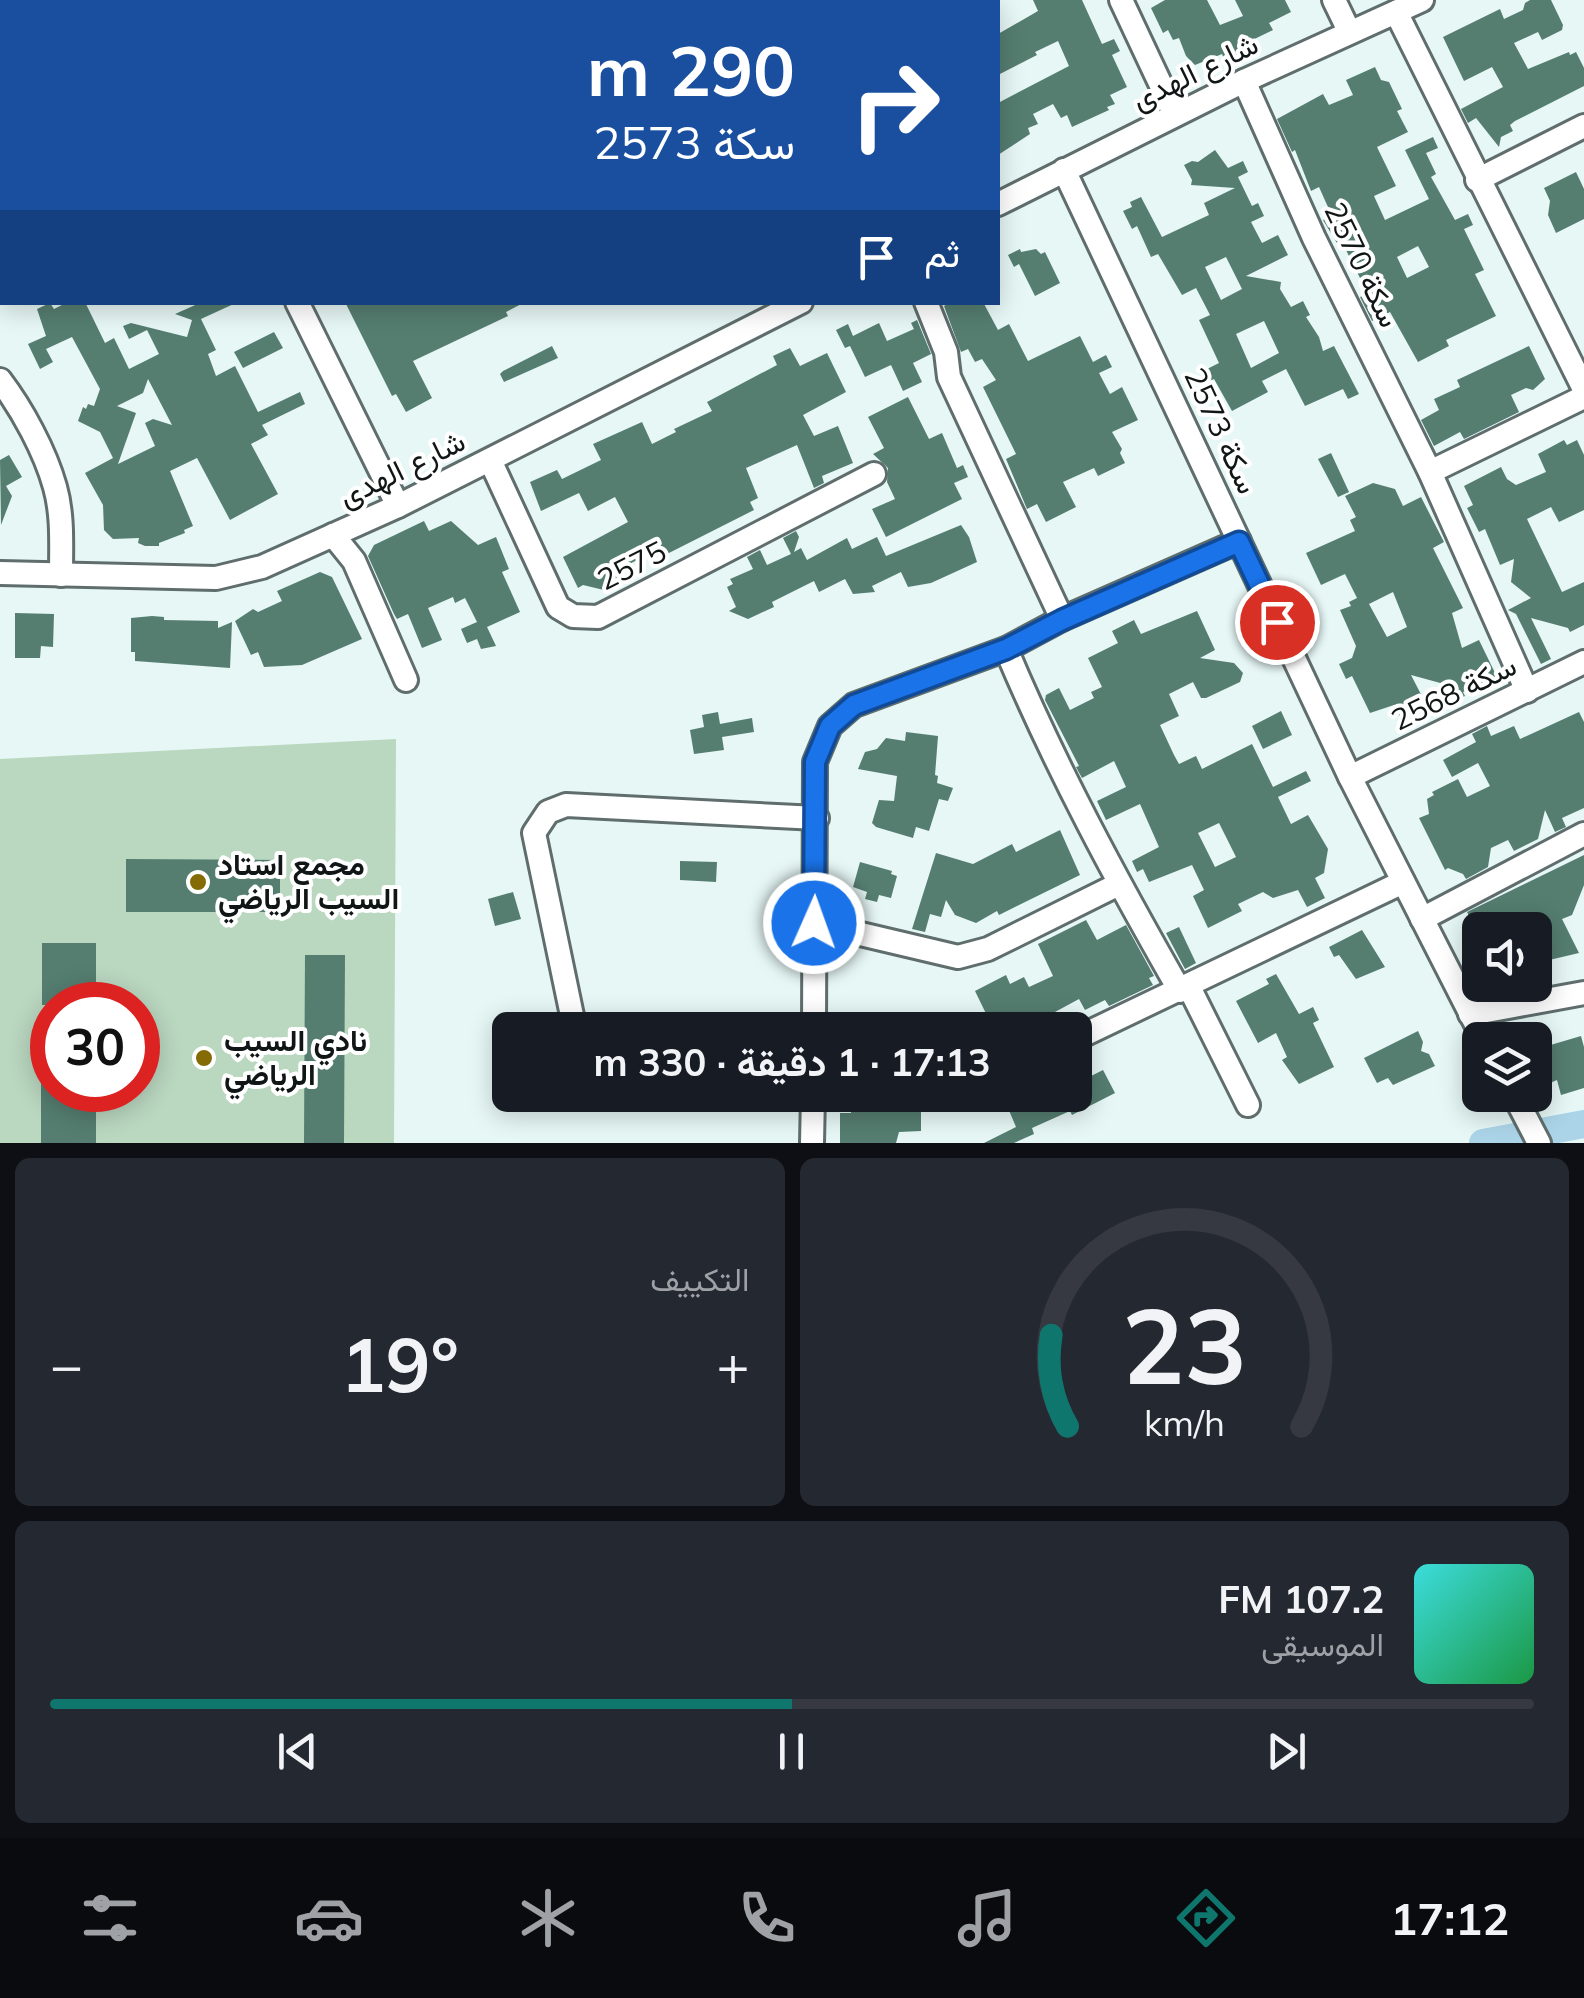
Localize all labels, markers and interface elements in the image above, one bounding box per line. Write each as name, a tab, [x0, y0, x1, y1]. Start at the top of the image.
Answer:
street label: شارع الهدى	[1125, 24, 1265, 120]
text: 290 m	[587, 26, 795, 114]
icon: right	[830, 40, 960, 170]
text: سكة 2573	[593, 114, 795, 170]
street label: سكة 2570	[1316, 196, 1409, 333]
text: ثم	[924, 229, 960, 277]
icon: arrive	[849, 230, 904, 285]
street label: سكة 2573	[1176, 362, 1268, 499]
street label: شارع الهدى	[332, 421, 472, 517]
street label: 2575	[591, 532, 672, 598]
pin	[1235, 580, 1320, 665]
icon: arrive	[1250, 595, 1305, 650]
street label: سكة 2568	[1385, 646, 1522, 739]
place label: مجمع استاد السيب الرياضي	[218, 845, 399, 924]
marker: مجمع استاد السيب الرياضي	[187, 871, 209, 893]
position arrow	[762, 871, 866, 975]
map controls	[1462, 912, 1552, 1112]
button: sound	[1462, 912, 1552, 1002]
speed limit sign: 30	[30, 982, 160, 1112]
place label: نادي السيب الرياضي	[224, 1021, 367, 1100]
button: layers	[1462, 1022, 1552, 1112]
text: 17:13 · 1 دقيقة · 330 m	[593, 1038, 991, 1086]
marker: نادي السيب الرياضي	[193, 1047, 215, 1069]
text: التكييف	[650, 1259, 750, 1299]
text: 23	[1122, 1279, 1247, 1410]
text: 19°	[341, 1317, 459, 1411]
text: −	[50, 1330, 83, 1399]
text: +	[716, 1330, 750, 1399]
text: km/h	[1144, 1400, 1225, 1445]
text: 107.2 FM	[1218, 1575, 1384, 1623]
text: الموسيقى	[1261, 1624, 1384, 1664]
icon: previous	[270, 1724, 325, 1779]
icon: pause	[764, 1724, 819, 1779]
icon: next	[1259, 1724, 1314, 1779]
icon: filters	[75, 1883, 145, 1953]
icon: car	[294, 1883, 364, 1953]
icon: climate	[513, 1883, 583, 1953]
icon: phone	[732, 1883, 802, 1953]
icon: music	[952, 1883, 1022, 1953]
icon: directions	[1171, 1883, 1241, 1953]
text: 17:12	[1390, 1890, 1509, 1946]

